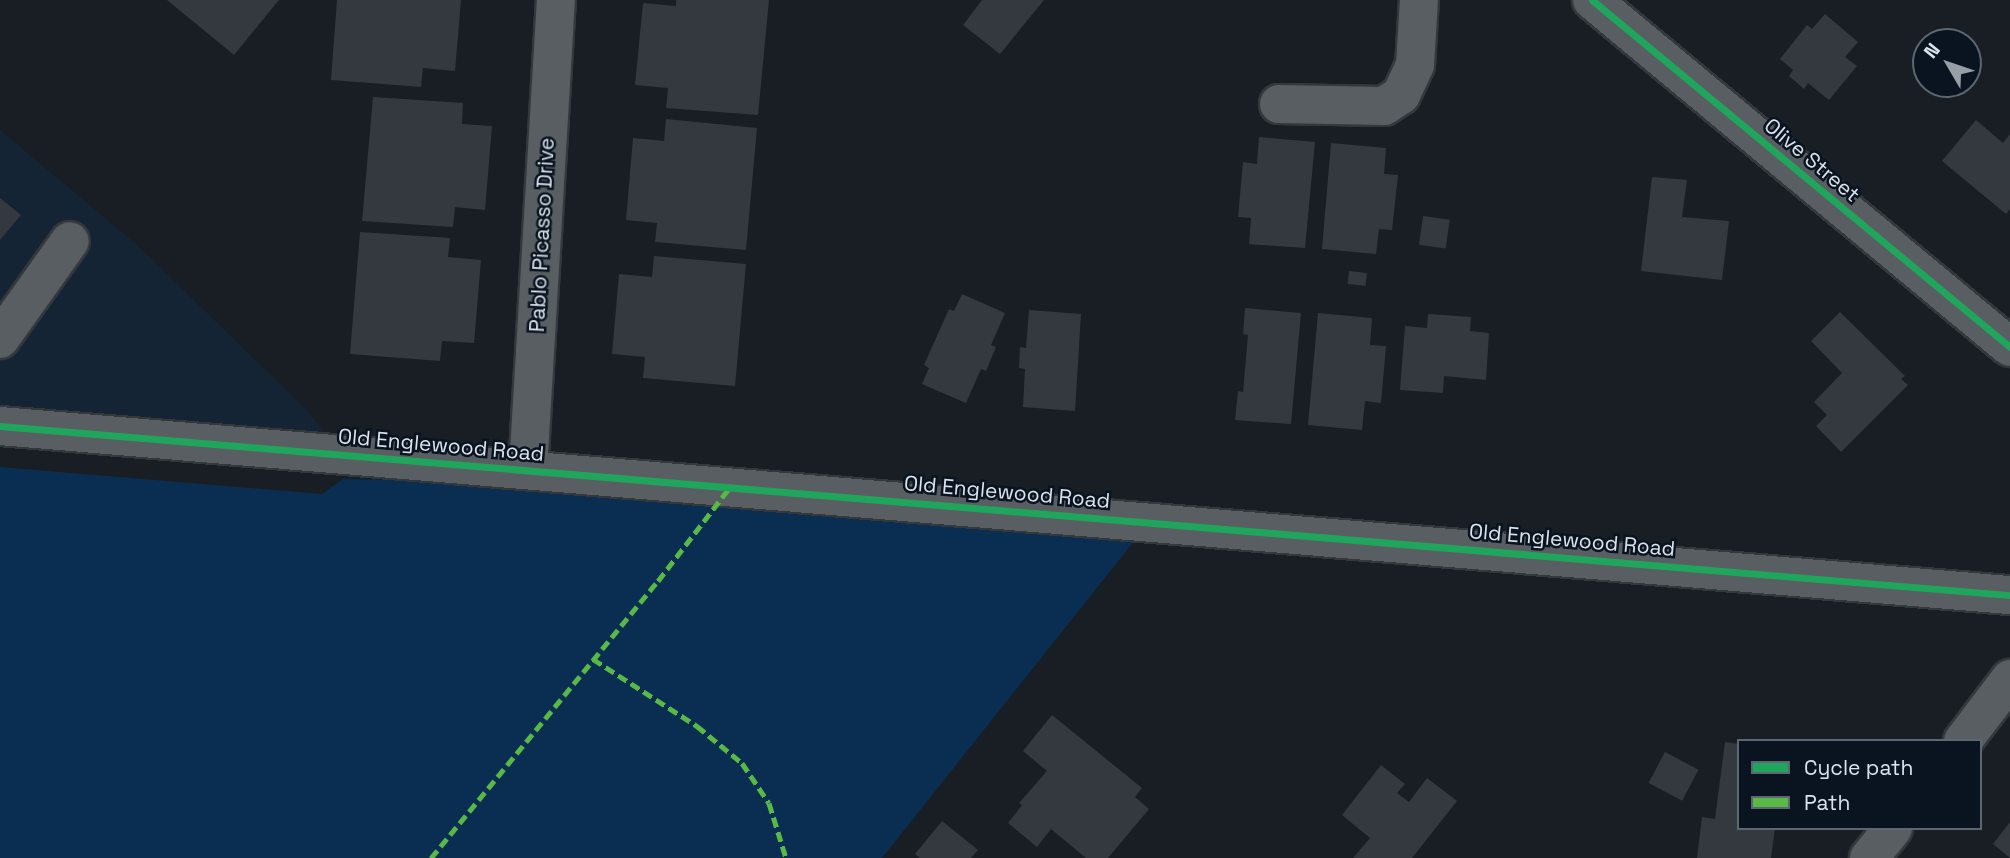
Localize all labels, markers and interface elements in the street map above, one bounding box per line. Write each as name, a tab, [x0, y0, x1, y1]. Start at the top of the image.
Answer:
north arrow	[1912, 28, 1982, 98]
text: N	[1918, 38, 1946, 64]
street label: Olive Street	[1759, 113, 1865, 207]
street label: Pablo Picasso Drive	[524, 137, 560, 333]
street label: Old Englewood Road	[337, 423, 545, 467]
street label: Old Englewood Road	[903, 470, 1111, 514]
street label: Old Englewood Road	[1468, 518, 1676, 562]
legend	[1737, 739, 1982, 830]
text: Cycle path	[1804, 754, 1913, 781]
text: Path	[1804, 789, 1850, 816]

